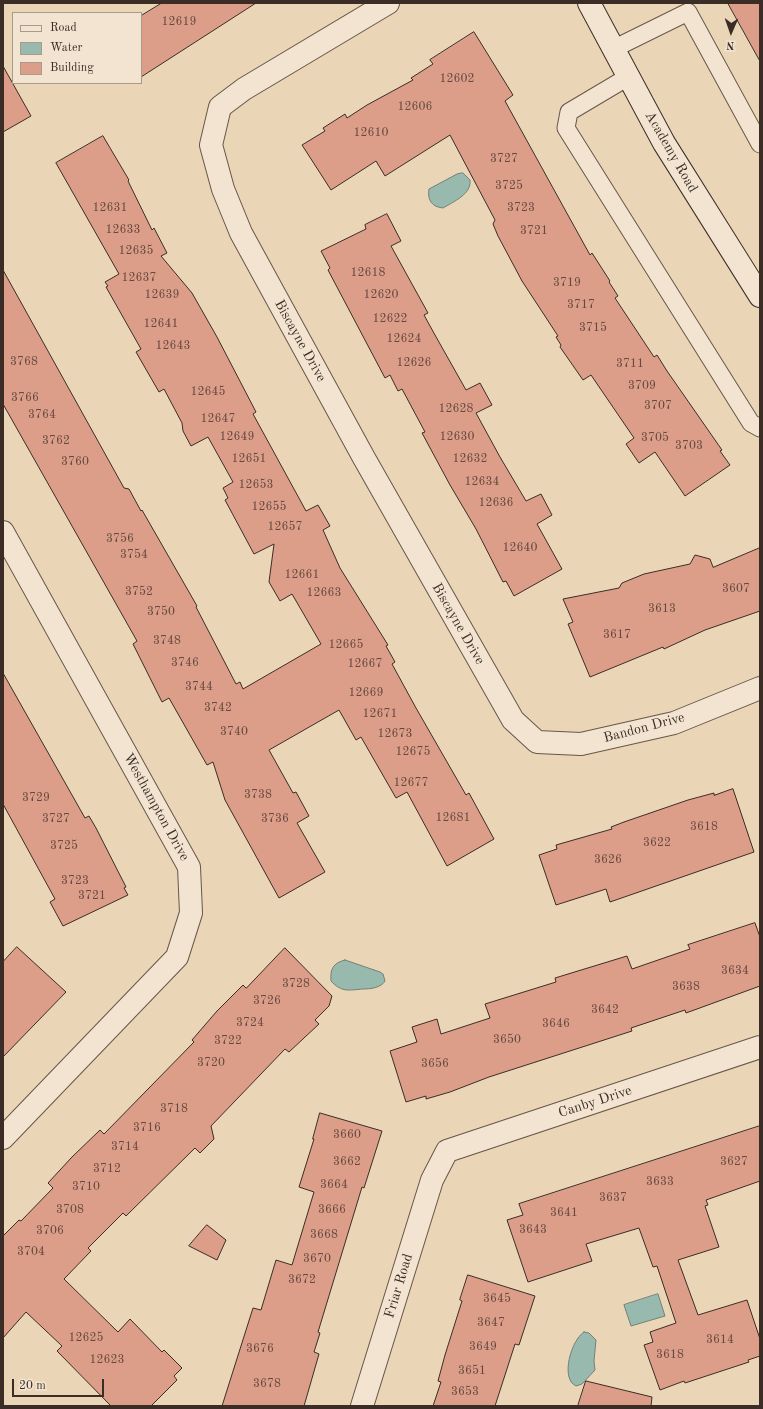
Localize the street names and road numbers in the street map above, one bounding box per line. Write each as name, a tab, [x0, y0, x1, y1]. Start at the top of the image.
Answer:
street label: Academy Road	[641, 108, 701, 196]
street label: Biscayne Drive	[271, 297, 329, 385]
street label: Biscayne Drive	[428, 580, 488, 668]
street label: Bandon Drive	[602, 709, 686, 747]
street label: Westhampton Drive	[119, 750, 193, 864]
street label: Canby Drive	[556, 1082, 634, 1122]
street label: Friar Road	[381, 1252, 417, 1320]

